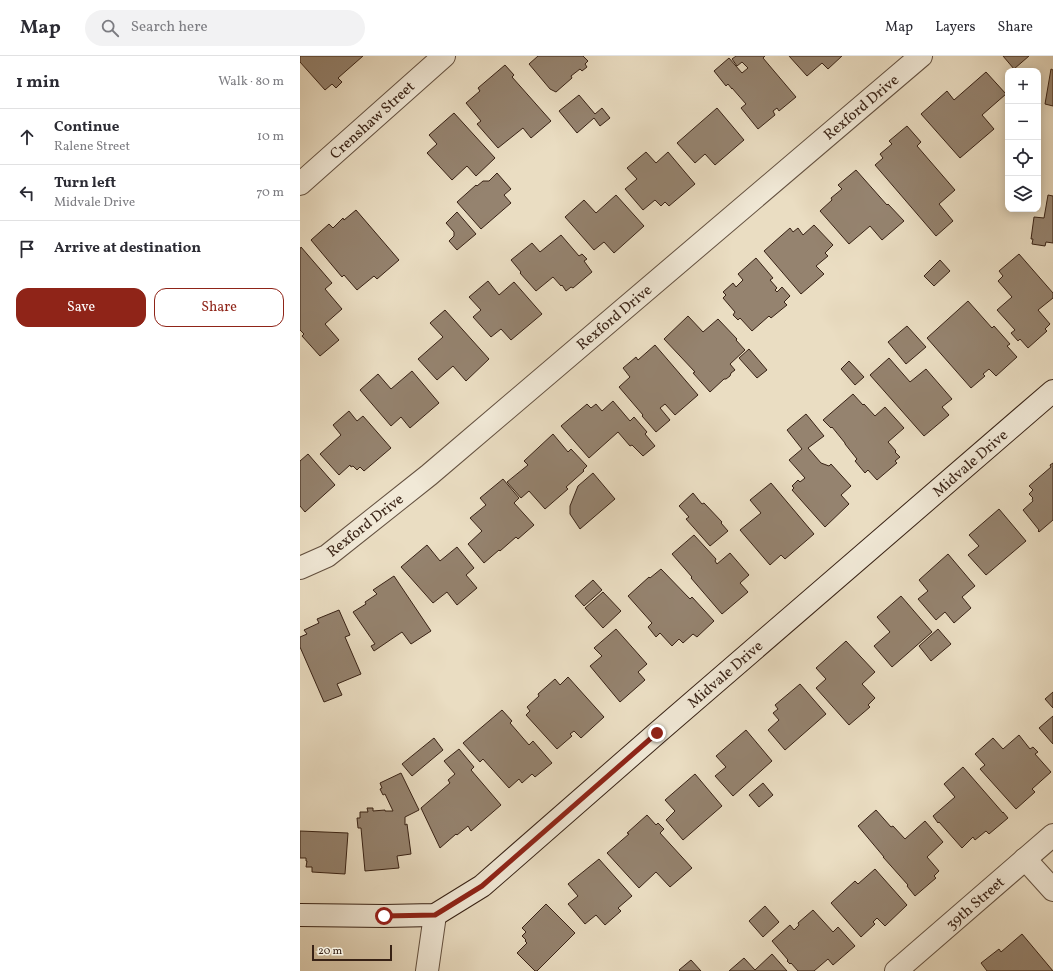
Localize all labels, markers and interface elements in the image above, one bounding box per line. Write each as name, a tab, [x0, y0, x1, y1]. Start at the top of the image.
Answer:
search box	[85, 10, 365, 46]
text: Map	[20, 15, 61, 41]
icon: search	[99, 17, 121, 39]
text: Search here	[131, 17, 208, 38]
text: Map	[885, 18, 913, 37]
text: Layers	[935, 18, 975, 37]
text: Share	[997, 18, 1033, 37]
map controls	[1005, 68, 1041, 212]
button: +	[1005, 68, 1041, 104]
street label: Rexford Drive	[820, 70, 904, 146]
text: 1 min	[16, 71, 60, 94]
text: Walk · 80 m	[218, 73, 284, 91]
street label: Crenshaw Street	[326, 77, 420, 165]
button: −	[1005, 104, 1041, 140]
text: Continue	[54, 117, 119, 138]
icon: ahead	[16, 126, 38, 148]
text: 10 m	[257, 128, 284, 146]
text: Ralene Street	[54, 138, 130, 156]
button: locate	[1005, 140, 1041, 176]
text: Turn left	[54, 173, 116, 194]
button: layers	[1005, 176, 1041, 212]
icon: left	[16, 182, 38, 204]
text: 70 m	[256, 184, 284, 202]
text: Midvale Drive	[54, 194, 135, 212]
icon: arrive	[16, 238, 38, 260]
text: Arrive at destination	[54, 238, 201, 259]
street label: Rexford Drive	[573, 280, 657, 356]
button: Save	[16, 288, 146, 327]
button: Share	[154, 288, 284, 327]
street label: Midvale Drive	[929, 426, 1013, 503]
street label: Rexford Drive	[323, 489, 409, 563]
street label: Midvale Drive	[684, 637, 768, 714]
route end	[648, 724, 666, 742]
street label: 39th Street	[942, 873, 1010, 936]
route start	[375, 907, 393, 925]
scale bar	[312, 943, 392, 962]
text: 20 m	[318, 944, 342, 959]

